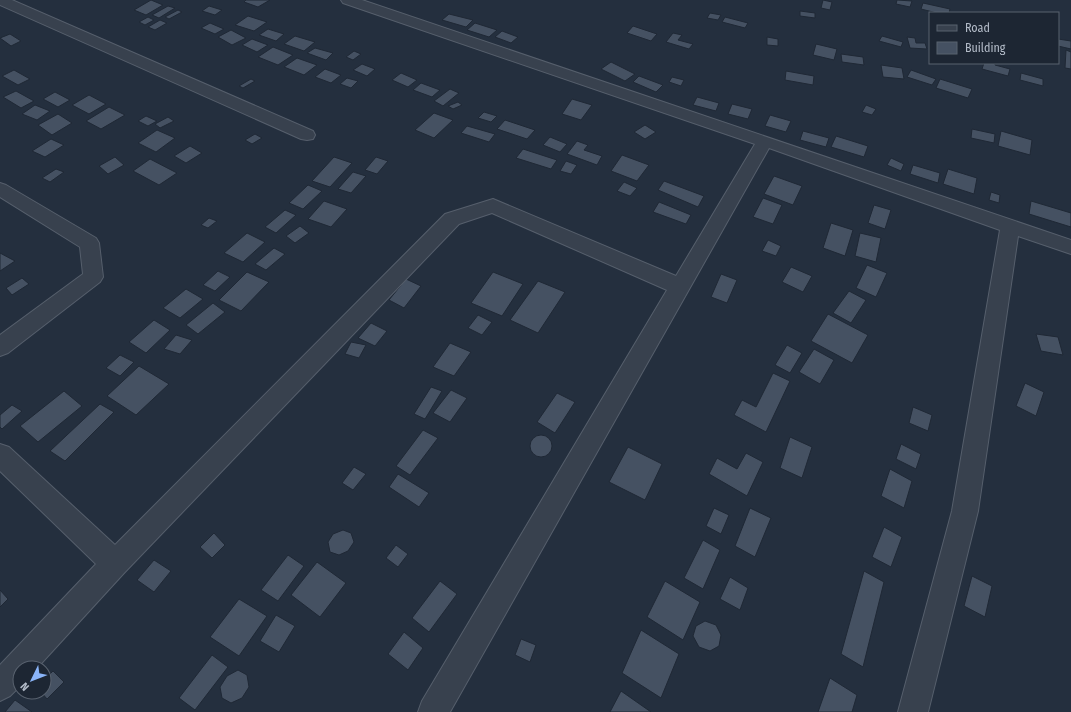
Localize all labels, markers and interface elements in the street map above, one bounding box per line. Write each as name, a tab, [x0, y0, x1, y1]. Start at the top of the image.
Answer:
legend	[929, 12, 1059, 64]
text: Road	[965, 21, 990, 35]
text: Building	[965, 41, 1006, 55]
north arrow	[12, 660, 52, 700]
text: N	[18, 680, 32, 693]

